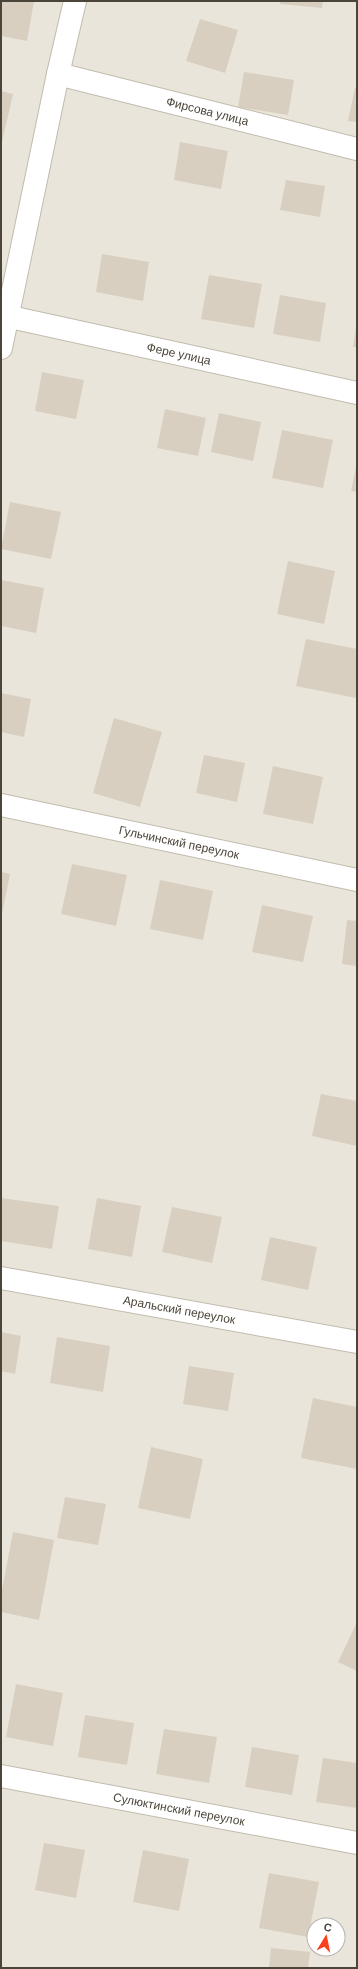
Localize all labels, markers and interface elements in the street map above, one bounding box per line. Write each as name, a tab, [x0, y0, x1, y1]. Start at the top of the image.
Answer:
street label: Фирсова улица	[164, 93, 251, 130]
street label: Фере улица	[145, 339, 213, 369]
street label: Гульчинский переулок	[117, 822, 241, 863]
street label: Аральский переулок	[122, 1292, 237, 1328]
street label: Сулюктинский переулок	[112, 1789, 247, 1830]
north arrow	[306, 1917, 346, 1957]
text: С	[323, 1920, 333, 1935]

